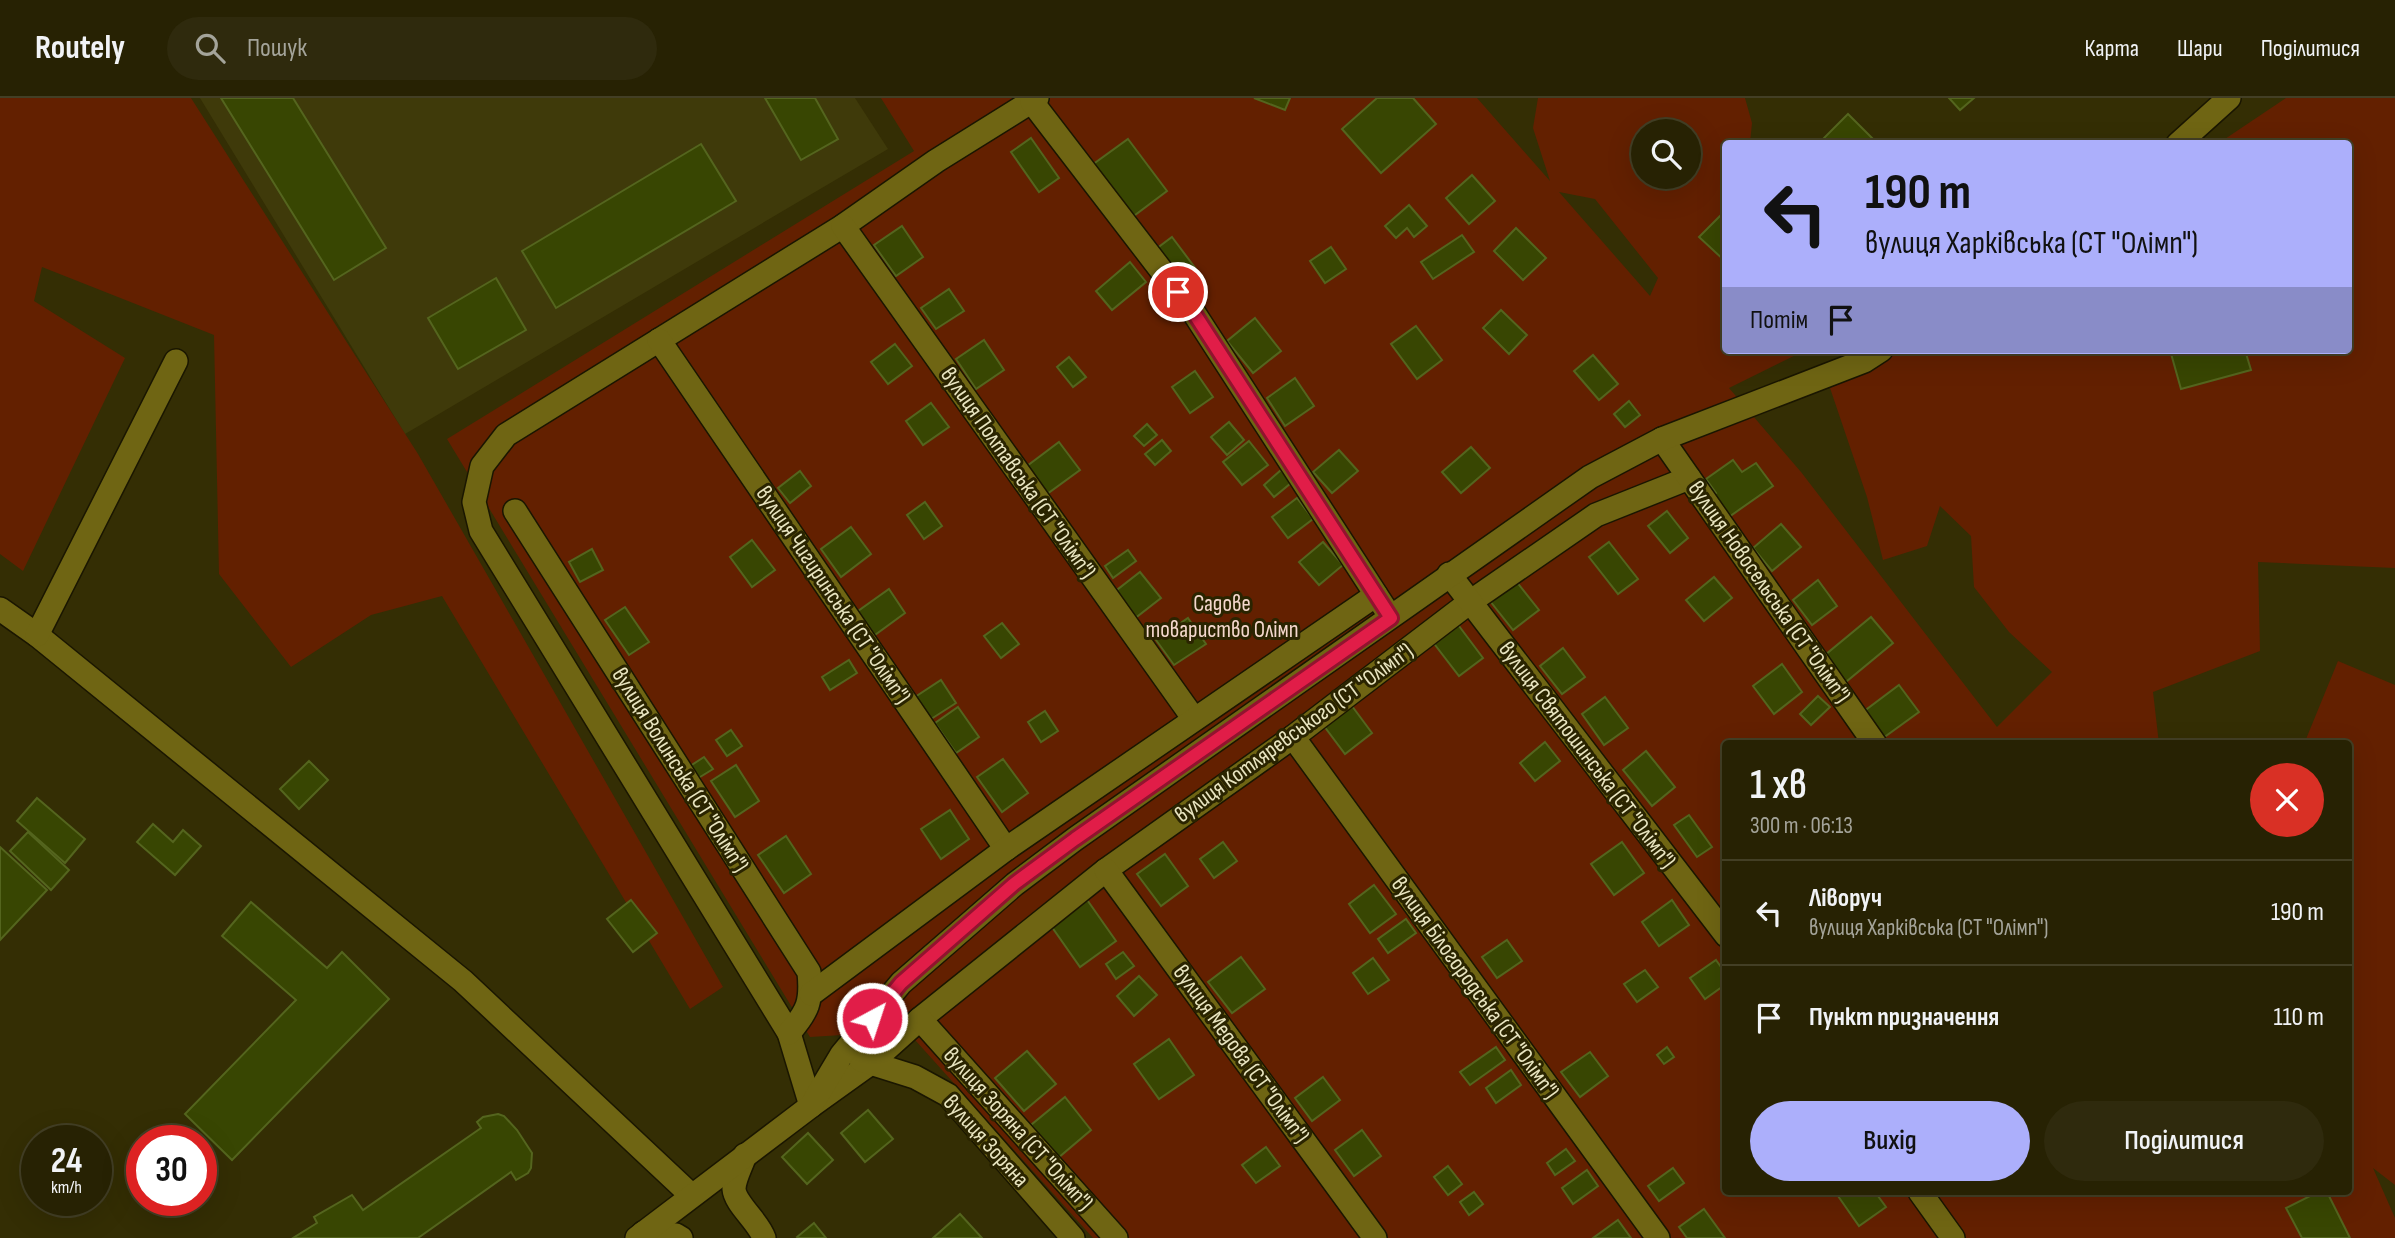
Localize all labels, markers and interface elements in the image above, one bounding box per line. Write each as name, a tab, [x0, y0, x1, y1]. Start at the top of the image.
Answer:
search box	[167, 17, 657, 80]
text: Routely	[35, 28, 125, 68]
icon: search	[191, 29, 229, 67]
text: Пошук	[247, 33, 307, 64]
text: Карта	[2084, 34, 2139, 63]
text: Шари	[2177, 34, 2223, 63]
text: Поділитися	[2261, 34, 2360, 63]
map controls	[1631, 119, 1701, 189]
button: search	[1631, 119, 1701, 189]
text: 190 m	[1865, 164, 1971, 223]
icon: left	[1750, 168, 1841, 259]
text: вулиця Харківська (СТ "Олімп")	[1865, 224, 2198, 263]
pin	[1148, 262, 1208, 322]
icon: arrive	[1159, 273, 1197, 311]
icon: arrive	[1822, 301, 1860, 339]
text: Потім	[1750, 305, 1808, 336]
street label: вулиця Полтавська (СТ "Олімп")	[934, 362, 1102, 584]
street label: вулиця Новосельська (СТ "Олімп")	[1682, 476, 1856, 708]
street label: вулиця Чигиринська (СТ "Олімп")	[750, 481, 916, 709]
park label: Садове товариство Олімп	[1145, 590, 1299, 644]
street label: вулиця Святошинська (СТ "Олімп")	[1493, 636, 1681, 874]
street label: вулиця Котляревського (СТ "Олімп")	[1169, 637, 1419, 829]
street label: вулиця Волинська (СТ "Олімп")	[606, 663, 754, 877]
text: 1 хв	[1750, 760, 1807, 811]
button: close	[2250, 763, 2324, 837]
text: 300 m · 06:13	[1750, 812, 1853, 840]
street label: вулиця Білогородська (СТ "Олімп")	[1385, 871, 1565, 1105]
text: Ліворуч	[1809, 883, 1882, 914]
icon: left	[1750, 894, 1788, 932]
text: 190 m	[2271, 897, 2324, 928]
text: вулиця Харківська (СТ "Олімп")	[1809, 914, 2048, 942]
street label: вулиця Медова (СТ "Олімп")	[1167, 959, 1315, 1149]
position arrow	[835, 981, 909, 1055]
icon: arrive	[1750, 999, 1788, 1037]
text: Пункт призначення	[1809, 1002, 1999, 1033]
text: 110 m	[2273, 1002, 2324, 1033]
street label: вулиця Зоряна (СТ "Олімп")	[938, 1042, 1098, 1216]
street label: вулиця Зоряна	[937, 1089, 1035, 1193]
button: Вихід	[1750, 1101, 2030, 1181]
button: Поділитися	[2044, 1101, 2324, 1181]
speed limit sign: 30	[126, 1125, 217, 1216]
text: 24	[51, 1140, 82, 1183]
text: km/h	[51, 1177, 82, 1198]

